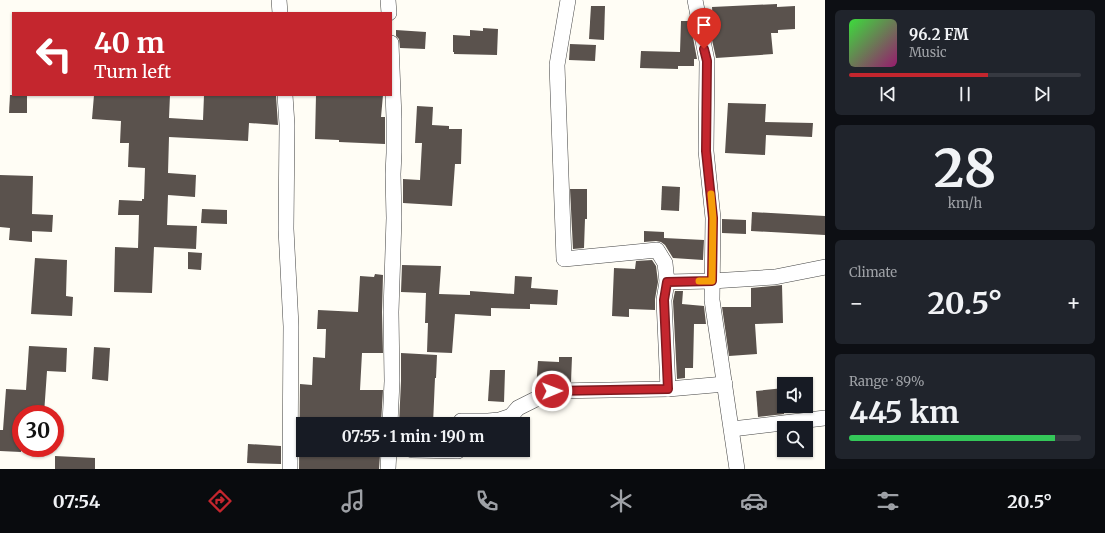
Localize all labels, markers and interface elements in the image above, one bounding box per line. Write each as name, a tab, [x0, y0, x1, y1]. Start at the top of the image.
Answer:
pin	[687, 8, 721, 49]
icon: arrive	[693, 14, 715, 36]
text: 40 m	[94, 25, 165, 61]
text: 96.2 FM	[909, 25, 969, 44]
icon: left	[28, 28, 80, 80]
text: Music	[909, 44, 947, 61]
text: Turn left	[94, 60, 171, 83]
icon: previous	[877, 83, 899, 105]
icon: pause	[954, 83, 976, 105]
icon: next	[1031, 83, 1053, 105]
text: 28	[934, 136, 996, 201]
text: km/h	[948, 195, 982, 212]
text: Climate	[849, 264, 897, 281]
text: 20.5°	[928, 284, 1002, 322]
text: −	[849, 289, 864, 317]
text: +	[1066, 289, 1081, 317]
position arrow	[531, 370, 573, 412]
text: Range · 89%	[849, 373, 924, 390]
map controls	[777, 377, 813, 457]
button: sound	[777, 377, 813, 413]
text: 445 km	[849, 393, 959, 431]
speed limit sign: 30	[12, 405, 64, 457]
button: search	[777, 421, 813, 457]
text: 07:55 · 1 min · 190 m	[342, 427, 484, 446]
icon: directions	[206, 487, 234, 515]
icon: music	[339, 487, 367, 515]
icon: phone	[473, 487, 501, 515]
icon: climate	[607, 487, 635, 515]
icon: car	[740, 487, 768, 515]
icon: filters	[874, 487, 902, 515]
text: 07:54	[53, 490, 100, 513]
text: 20.5°	[1007, 490, 1052, 513]

